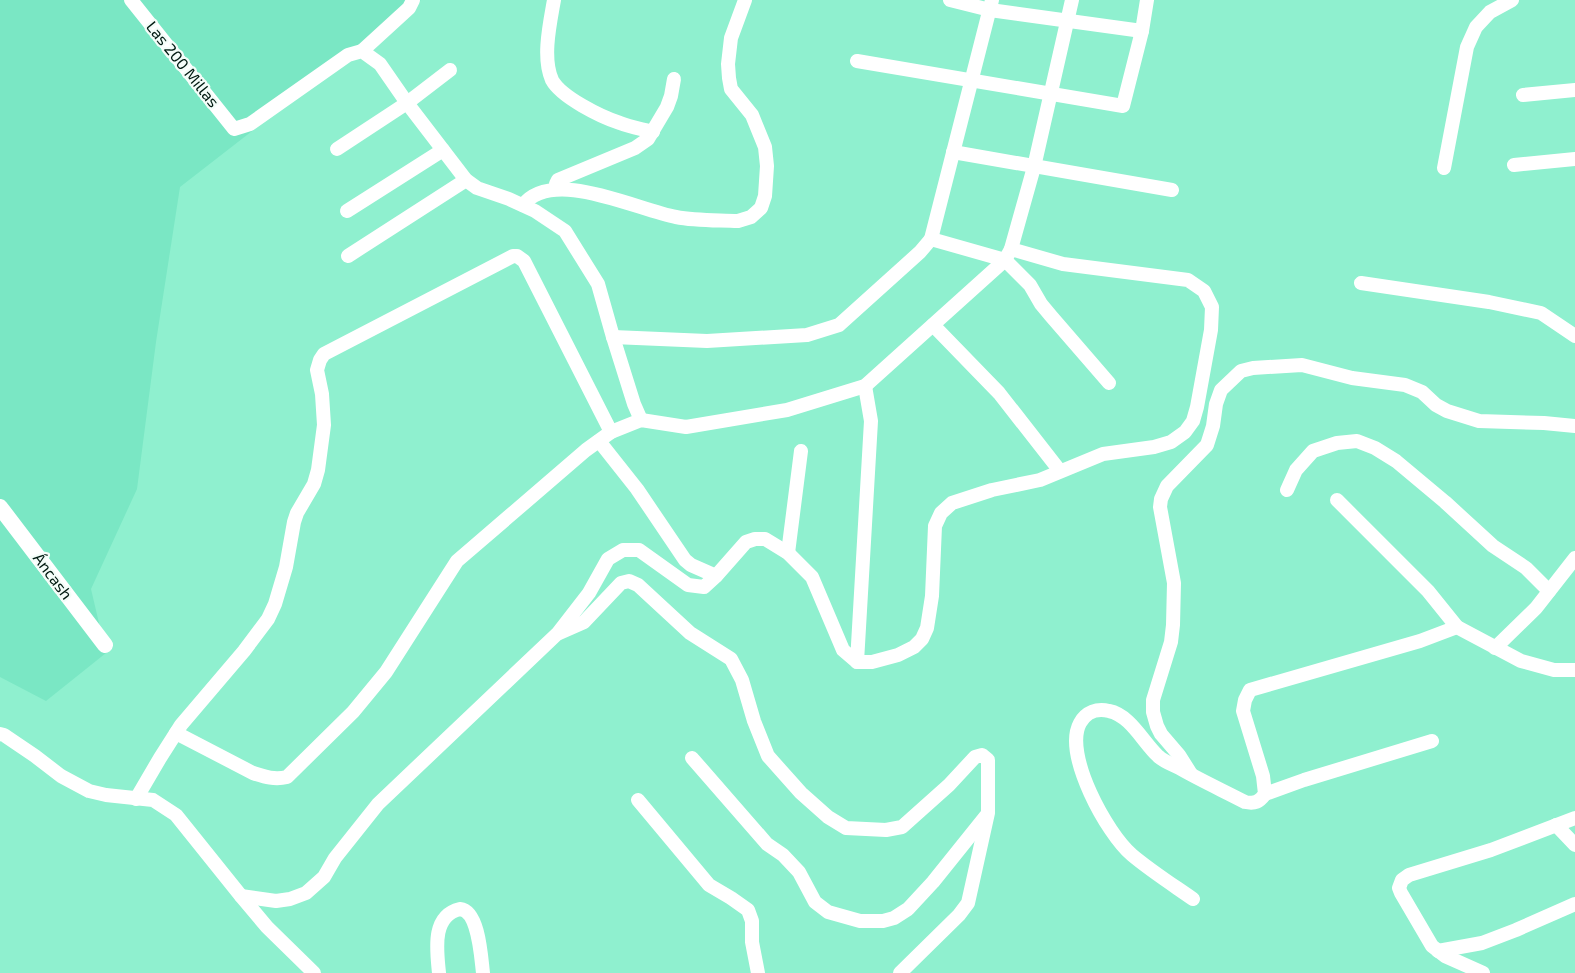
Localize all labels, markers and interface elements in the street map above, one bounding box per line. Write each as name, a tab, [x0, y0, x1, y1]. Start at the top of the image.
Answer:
street label: Las 200 Millas	[143, 17, 224, 110]
street label: Áncash	[30, 549, 77, 603]

